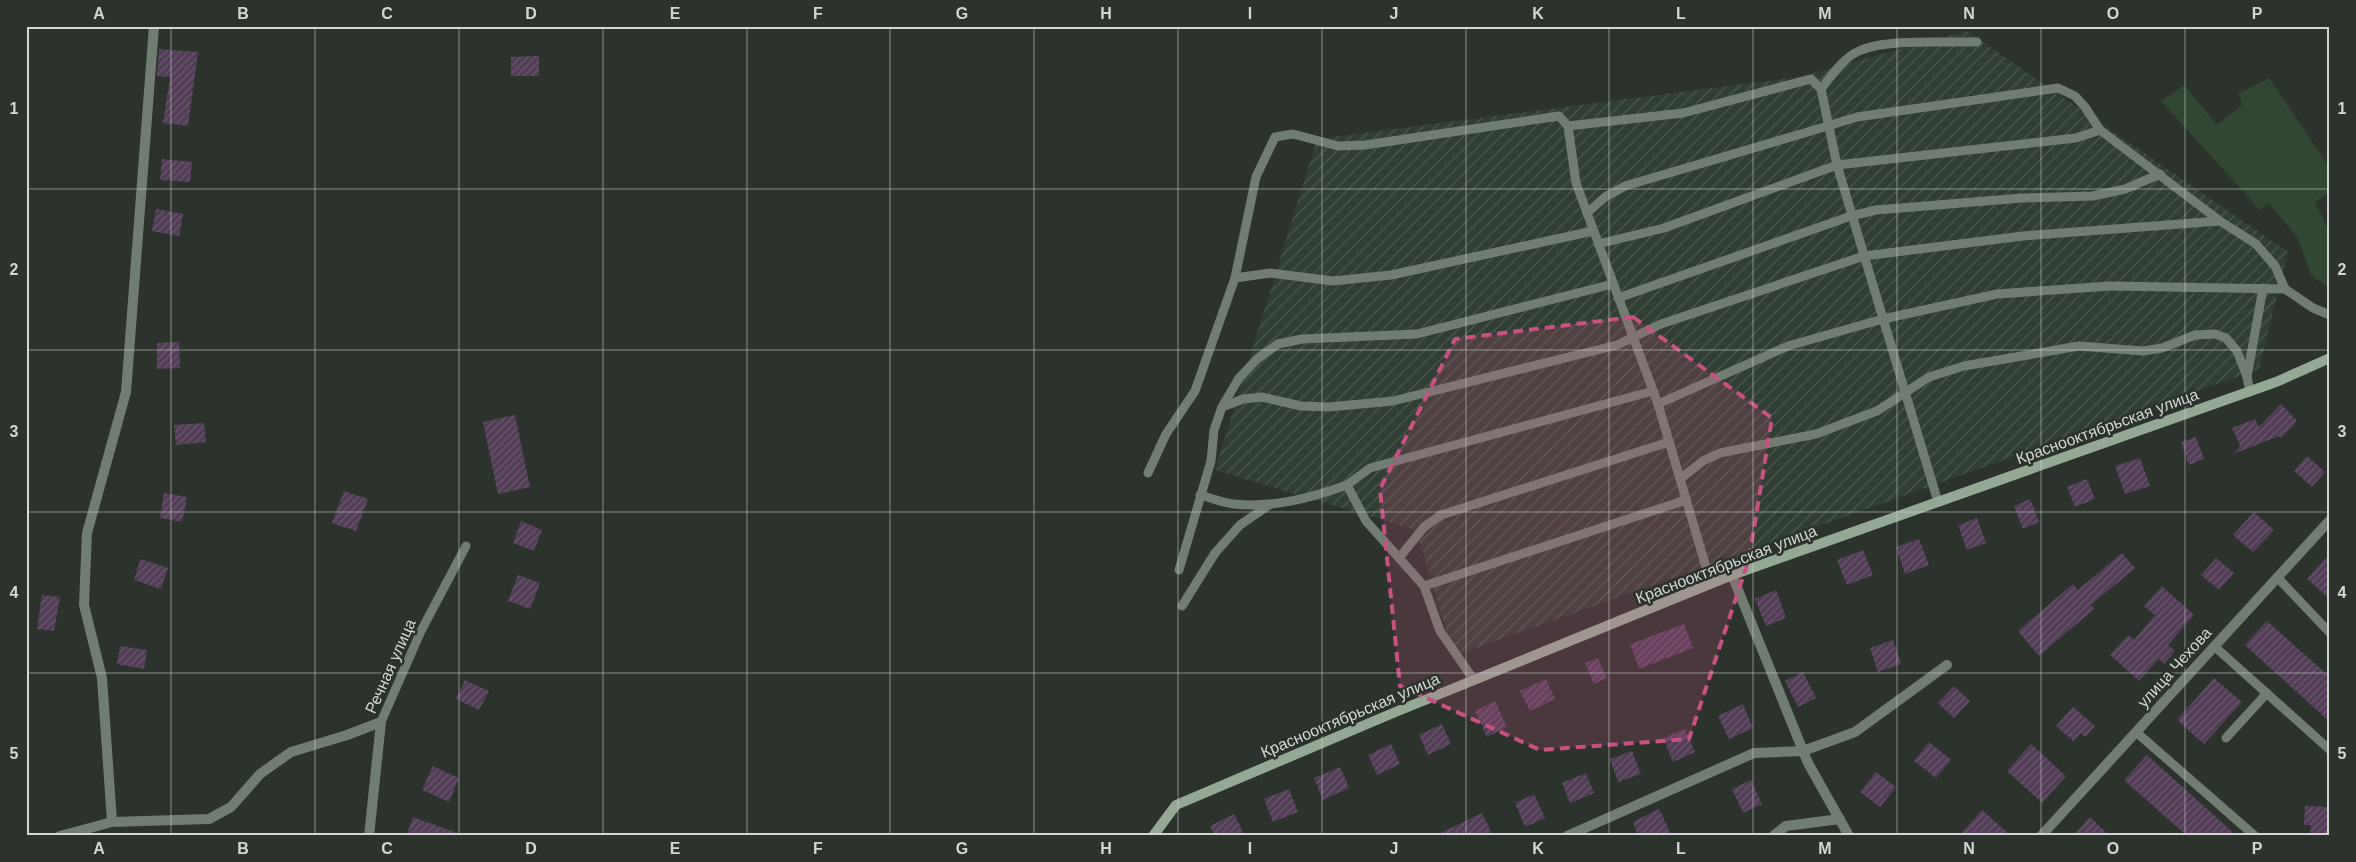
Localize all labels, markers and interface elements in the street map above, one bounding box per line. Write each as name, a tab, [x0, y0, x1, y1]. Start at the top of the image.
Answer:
text: A	[93, 5, 105, 22]
text: B	[237, 5, 249, 22]
text: C	[381, 5, 393, 22]
text: D	[525, 5, 537, 22]
text: E	[670, 5, 681, 22]
text: F	[813, 5, 823, 22]
text: G	[956, 5, 968, 22]
text: H	[1100, 5, 1112, 22]
text: I	[1248, 5, 1252, 22]
text: J	[1390, 5, 1398, 22]
text: K	[1532, 5, 1544, 22]
text: L	[1676, 5, 1686, 22]
text: M	[1818, 5, 1832, 22]
text: N	[1963, 5, 1975, 22]
text: O	[2107, 5, 2119, 22]
text: P	[2252, 5, 2263, 22]
text: 1	[10, 100, 19, 117]
text: 1	[2338, 100, 2347, 117]
text: 2	[10, 261, 19, 278]
text: 2	[2338, 261, 2347, 278]
street label: Краснооктябрьская улица	[2014, 386, 2201, 467]
text: 3	[10, 423, 19, 440]
text: 3	[2338, 423, 2347, 440]
street label: Краснооктябрьская улица	[1633, 522, 1819, 607]
text: 4	[10, 584, 19, 601]
text: 4	[2338, 584, 2347, 601]
street label: Речная улица	[362, 616, 419, 716]
street label: улица Чехова	[2134, 624, 2215, 711]
street label: Краснооктябрьская улица	[1258, 670, 1442, 761]
text: 5	[10, 745, 19, 762]
text: 5	[2338, 745, 2347, 762]
text: A	[93, 840, 105, 857]
text: B	[237, 840, 249, 857]
text: C	[381, 840, 393, 857]
text: D	[525, 840, 537, 857]
text: E	[670, 840, 681, 857]
text: F	[813, 840, 823, 857]
text: G	[956, 840, 968, 857]
text: H	[1100, 840, 1112, 857]
text: I	[1248, 840, 1252, 857]
text: J	[1390, 840, 1398, 857]
text: K	[1532, 840, 1544, 857]
text: L	[1676, 840, 1686, 857]
text: M	[1818, 840, 1832, 857]
text: N	[1963, 840, 1975, 857]
text: O	[2107, 840, 2119, 857]
text: P	[2252, 840, 2263, 857]

